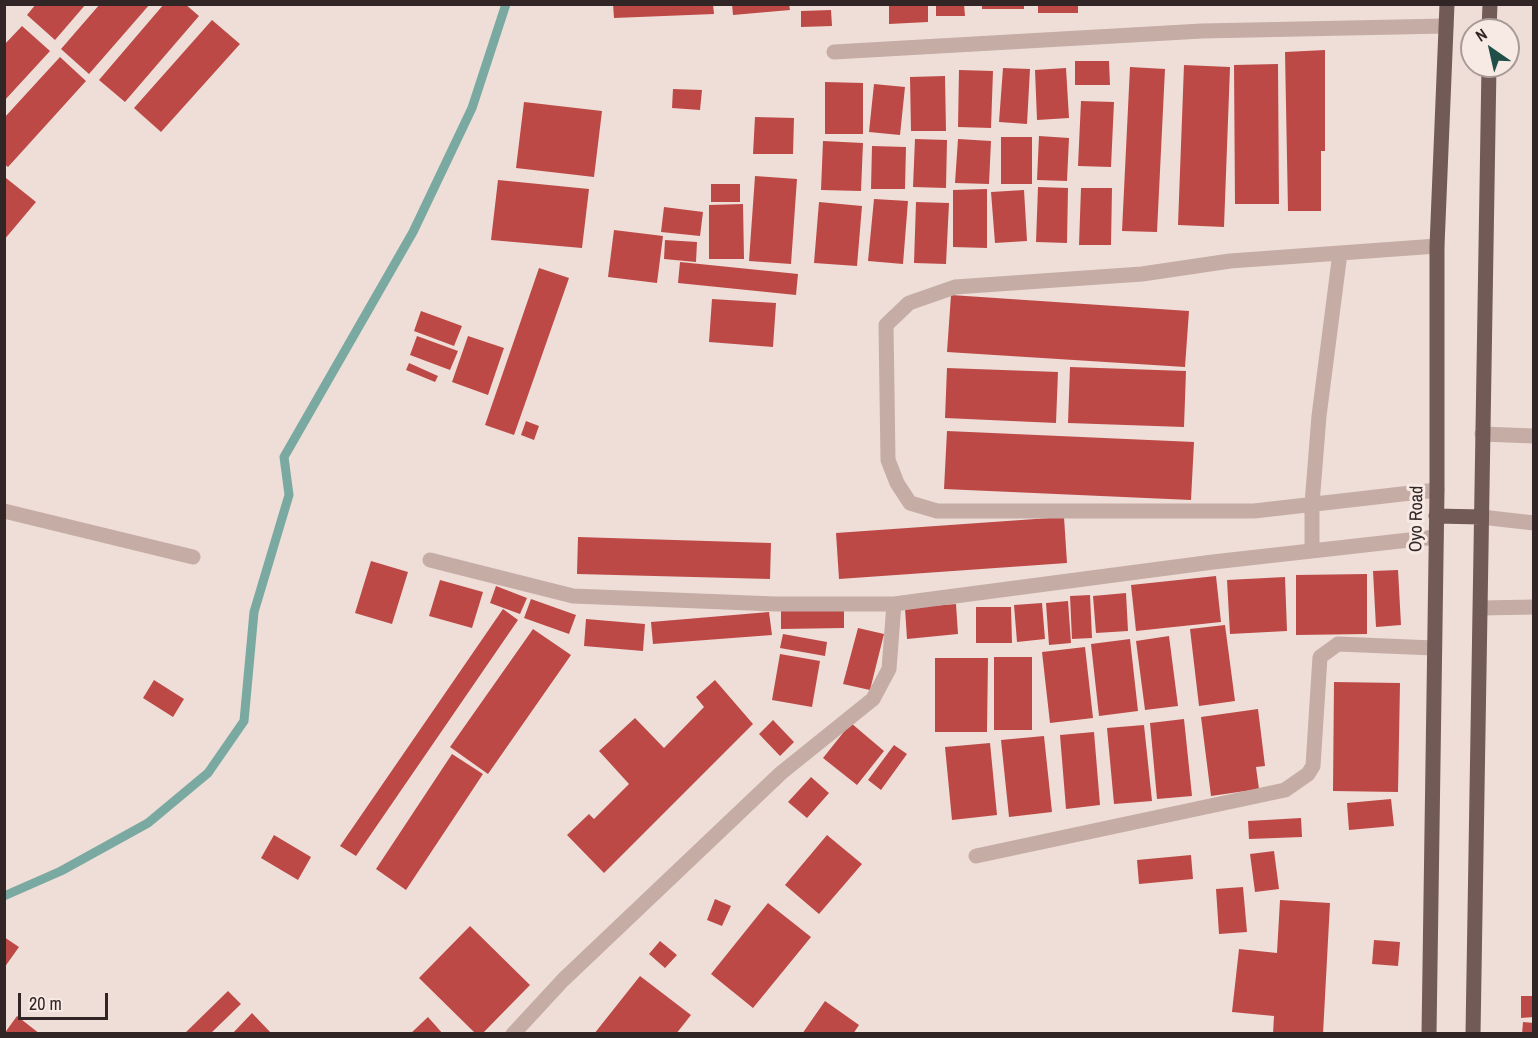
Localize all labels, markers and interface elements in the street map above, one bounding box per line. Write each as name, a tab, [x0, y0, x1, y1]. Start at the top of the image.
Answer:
north arrow	[1460, 18, 1520, 78]
text: N	[1471, 23, 1491, 47]
street label: Oyo Road	[1406, 486, 1428, 552]
scale bar	[21, 981, 111, 1019]
text: 20 m	[29, 991, 62, 1016]

